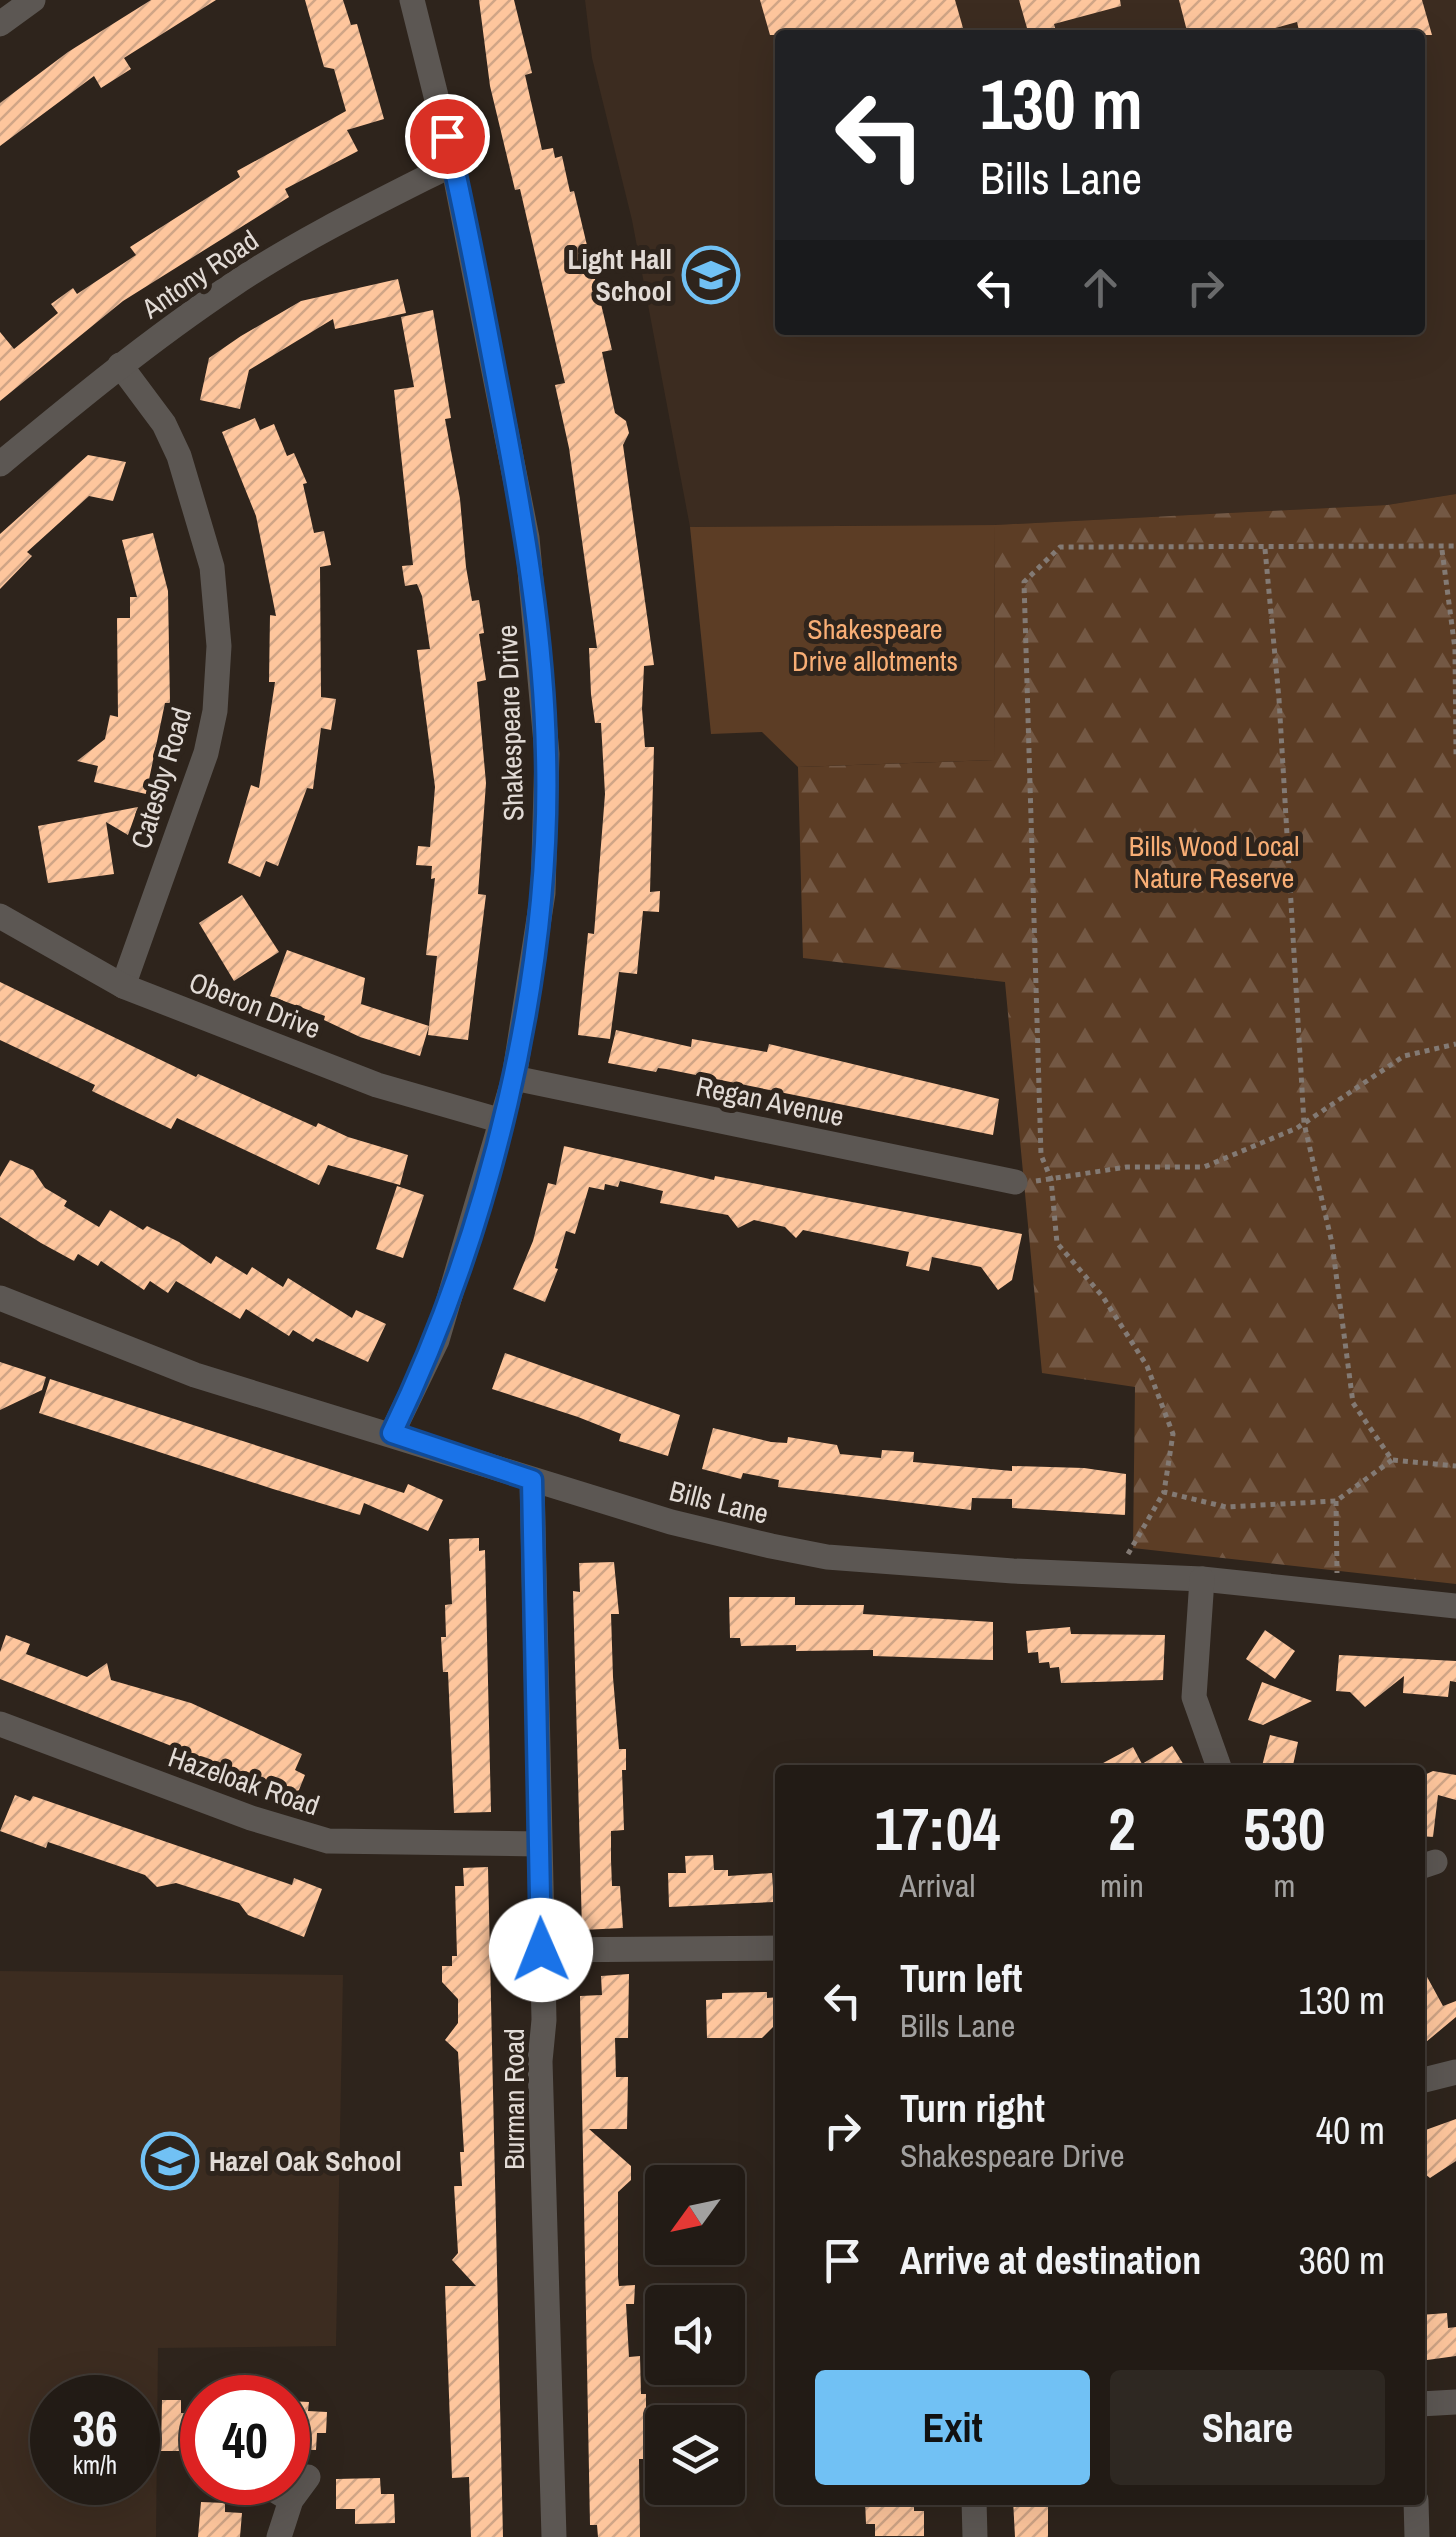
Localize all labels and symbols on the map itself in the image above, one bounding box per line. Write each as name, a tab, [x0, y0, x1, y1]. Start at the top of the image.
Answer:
pin	[405, 94, 490, 179]
street label: Antony Road	[134, 221, 266, 327]
place label: Light Hall School	[567, 240, 672, 310]
school or university icon: Light Hall School	[681, 245, 741, 305]
park label: Shakespeare Drive allotments	[792, 610, 958, 680]
street label: Shakespeare Drive	[488, 624, 532, 822]
street label: Catesby Road	[122, 703, 200, 853]
park label: Bills Wood Local Nature Reserve	[1129, 827, 1299, 897]
street label: Oberon Drive	[184, 963, 326, 1047]
street label: Regan Avenue	[693, 1067, 847, 1135]
street label: Bills Lane	[665, 1471, 773, 1533]
street label: Hazeloak Road	[164, 1737, 324, 1825]
position arrow	[489, 1898, 593, 2002]
street label: Burman Road	[495, 2028, 533, 2170]
school or university icon: Hazel Oak School	[140, 2131, 200, 2191]
place label: Hazel Oak School	[209, 2142, 402, 2180]
north arrow	[645, 2165, 745, 2265]
speed limit sign: 40	[180, 2375, 310, 2505]

